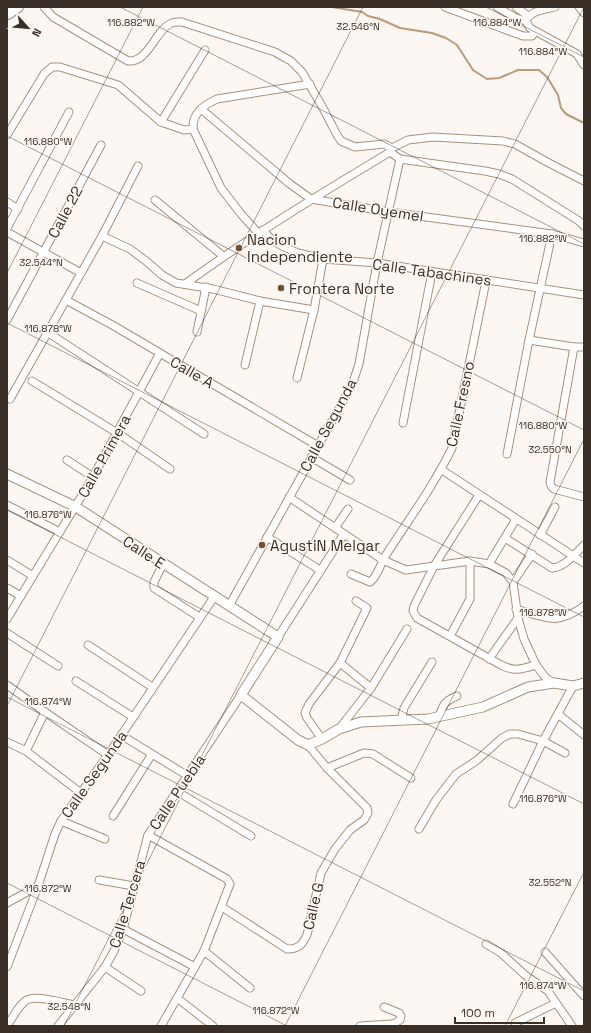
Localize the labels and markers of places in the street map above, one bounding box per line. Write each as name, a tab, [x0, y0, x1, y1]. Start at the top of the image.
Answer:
place label: Nacion Independiente	[247, 230, 353, 266]
marker: Nacion Independiente	[234, 243, 244, 253]
place label: Frontera Norte	[289, 279, 395, 298]
marker: Frontera Norte	[276, 283, 286, 293]
place label: AgustiN Melgar	[270, 536, 380, 555]
marker: AgustiN Melgar	[257, 540, 267, 550]

